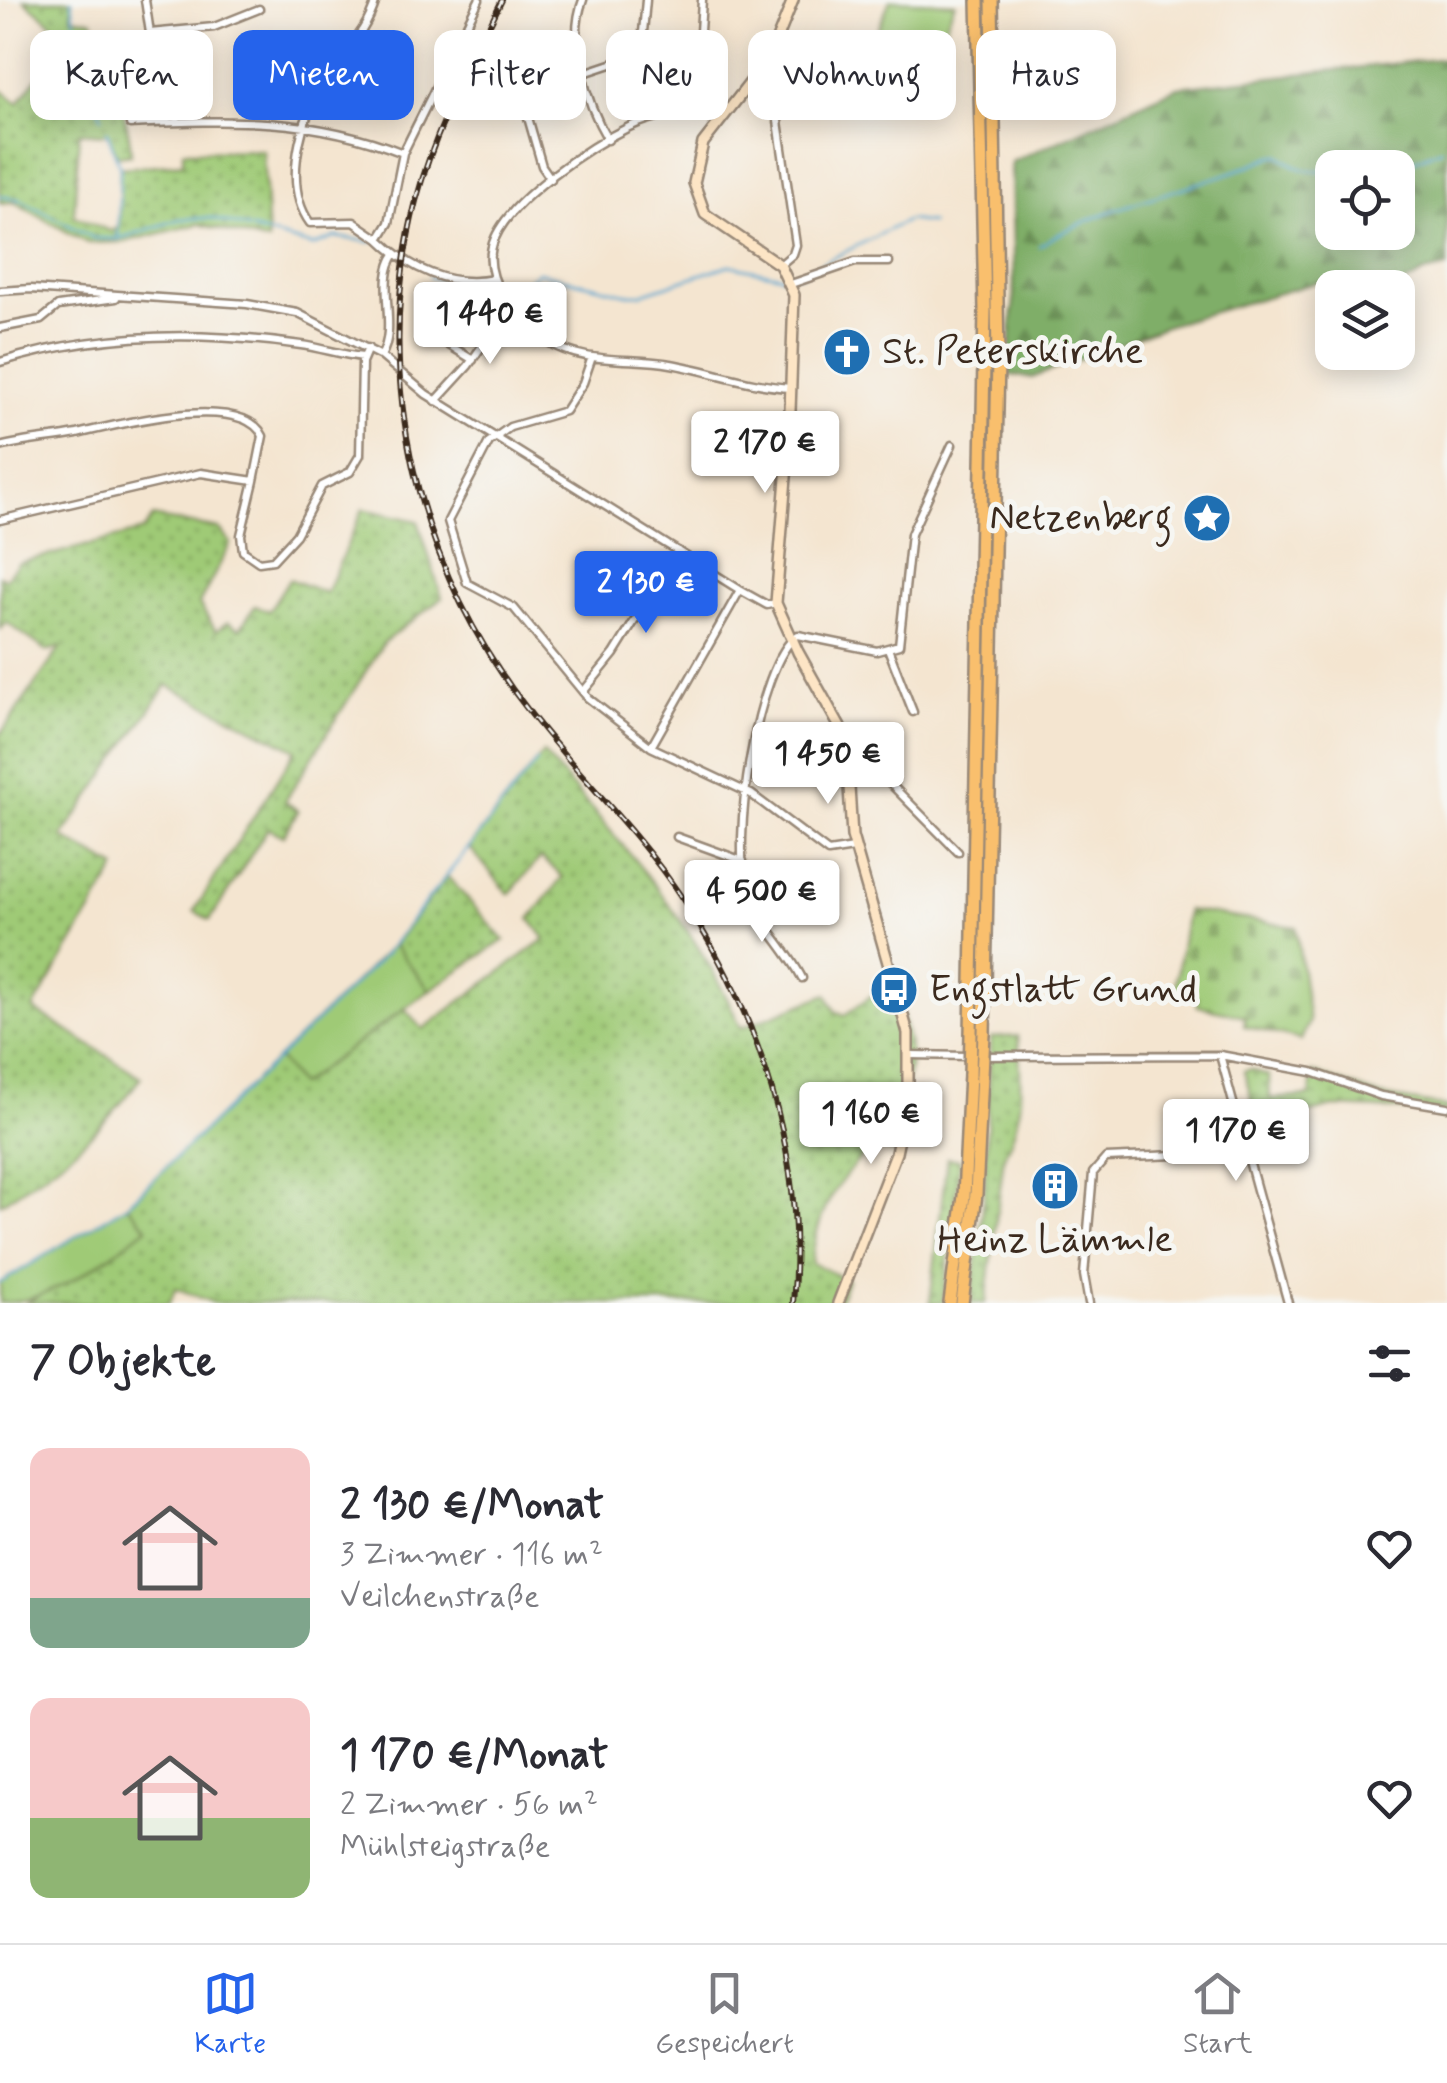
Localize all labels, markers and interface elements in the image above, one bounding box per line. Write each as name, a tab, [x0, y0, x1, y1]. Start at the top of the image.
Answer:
chip: Kaufen	[30, 30, 213, 120]
chip: Mieten	[233, 30, 414, 120]
chip: Filter	[434, 30, 586, 120]
chip: Neu	[606, 30, 728, 120]
chip: Wohnung	[748, 30, 956, 120]
chip: Haus	[976, 30, 1116, 120]
map controls	[1315, 150, 1415, 370]
button: locate	[1315, 150, 1415, 250]
button: layers	[1315, 270, 1415, 370]
pin: 1 440 €	[398, 282, 582, 367]
text: 1 440 €	[436, 293, 544, 335]
church icon: St. Peterskirche	[821, 326, 873, 378]
place label: St. Peterskirche	[882, 328, 1143, 377]
pin: 2 170 €	[673, 411, 857, 496]
text: 2 170 €	[713, 422, 817, 464]
place icon: Netzenberg	[1181, 492, 1233, 544]
place label: Netzenberg	[989, 494, 1172, 547]
pin: 2 130 €	[554, 551, 738, 636]
text: 2 130 €	[597, 562, 695, 604]
pin: 1 450 €	[736, 722, 920, 807]
text: 1 450 €	[774, 733, 882, 775]
pin: 4 500 €	[670, 860, 854, 945]
text: 4 500 €	[706, 871, 818, 913]
bus stop icon: Engstlatt Grund	[868, 964, 920, 1016]
place label: Engstlatt Grund	[929, 966, 1197, 1019]
pin: 1 160 €	[779, 1082, 963, 1167]
text: 1 160 €	[821, 1093, 921, 1135]
pin: 1 170 €	[1144, 1099, 1328, 1184]
text: 1 170 €	[1185, 1110, 1287, 1152]
building icon: Heinz Lämmle	[1029, 1160, 1081, 1212]
place label: Heinz Lämmle	[937, 1216, 1173, 1265]
text: 7 Objekte	[30, 1336, 216, 1391]
icon: filters	[1362, 1336, 1417, 1391]
text: 2 130 €/Monat	[340, 1479, 604, 1534]
icon: home	[110, 1488, 230, 1608]
icon: heart	[1362, 1521, 1417, 1576]
text: 3 Zimmer · 116 m²	[340, 1534, 603, 1576]
text: Veilchenstraße	[340, 1576, 539, 1618]
text: 1 170 €/Monat	[340, 1729, 608, 1784]
icon: home	[110, 1738, 230, 1858]
icon: heart	[1362, 1771, 1417, 1826]
text: 2 Zimmer · 56 m²	[340, 1784, 598, 1826]
text: Mühlsteigstraße	[340, 1826, 550, 1868]
tab: Karte	[195, 1966, 266, 2063]
tab: Gespeichert	[655, 1966, 794, 2063]
tab: Start	[1183, 1966, 1252, 2063]

